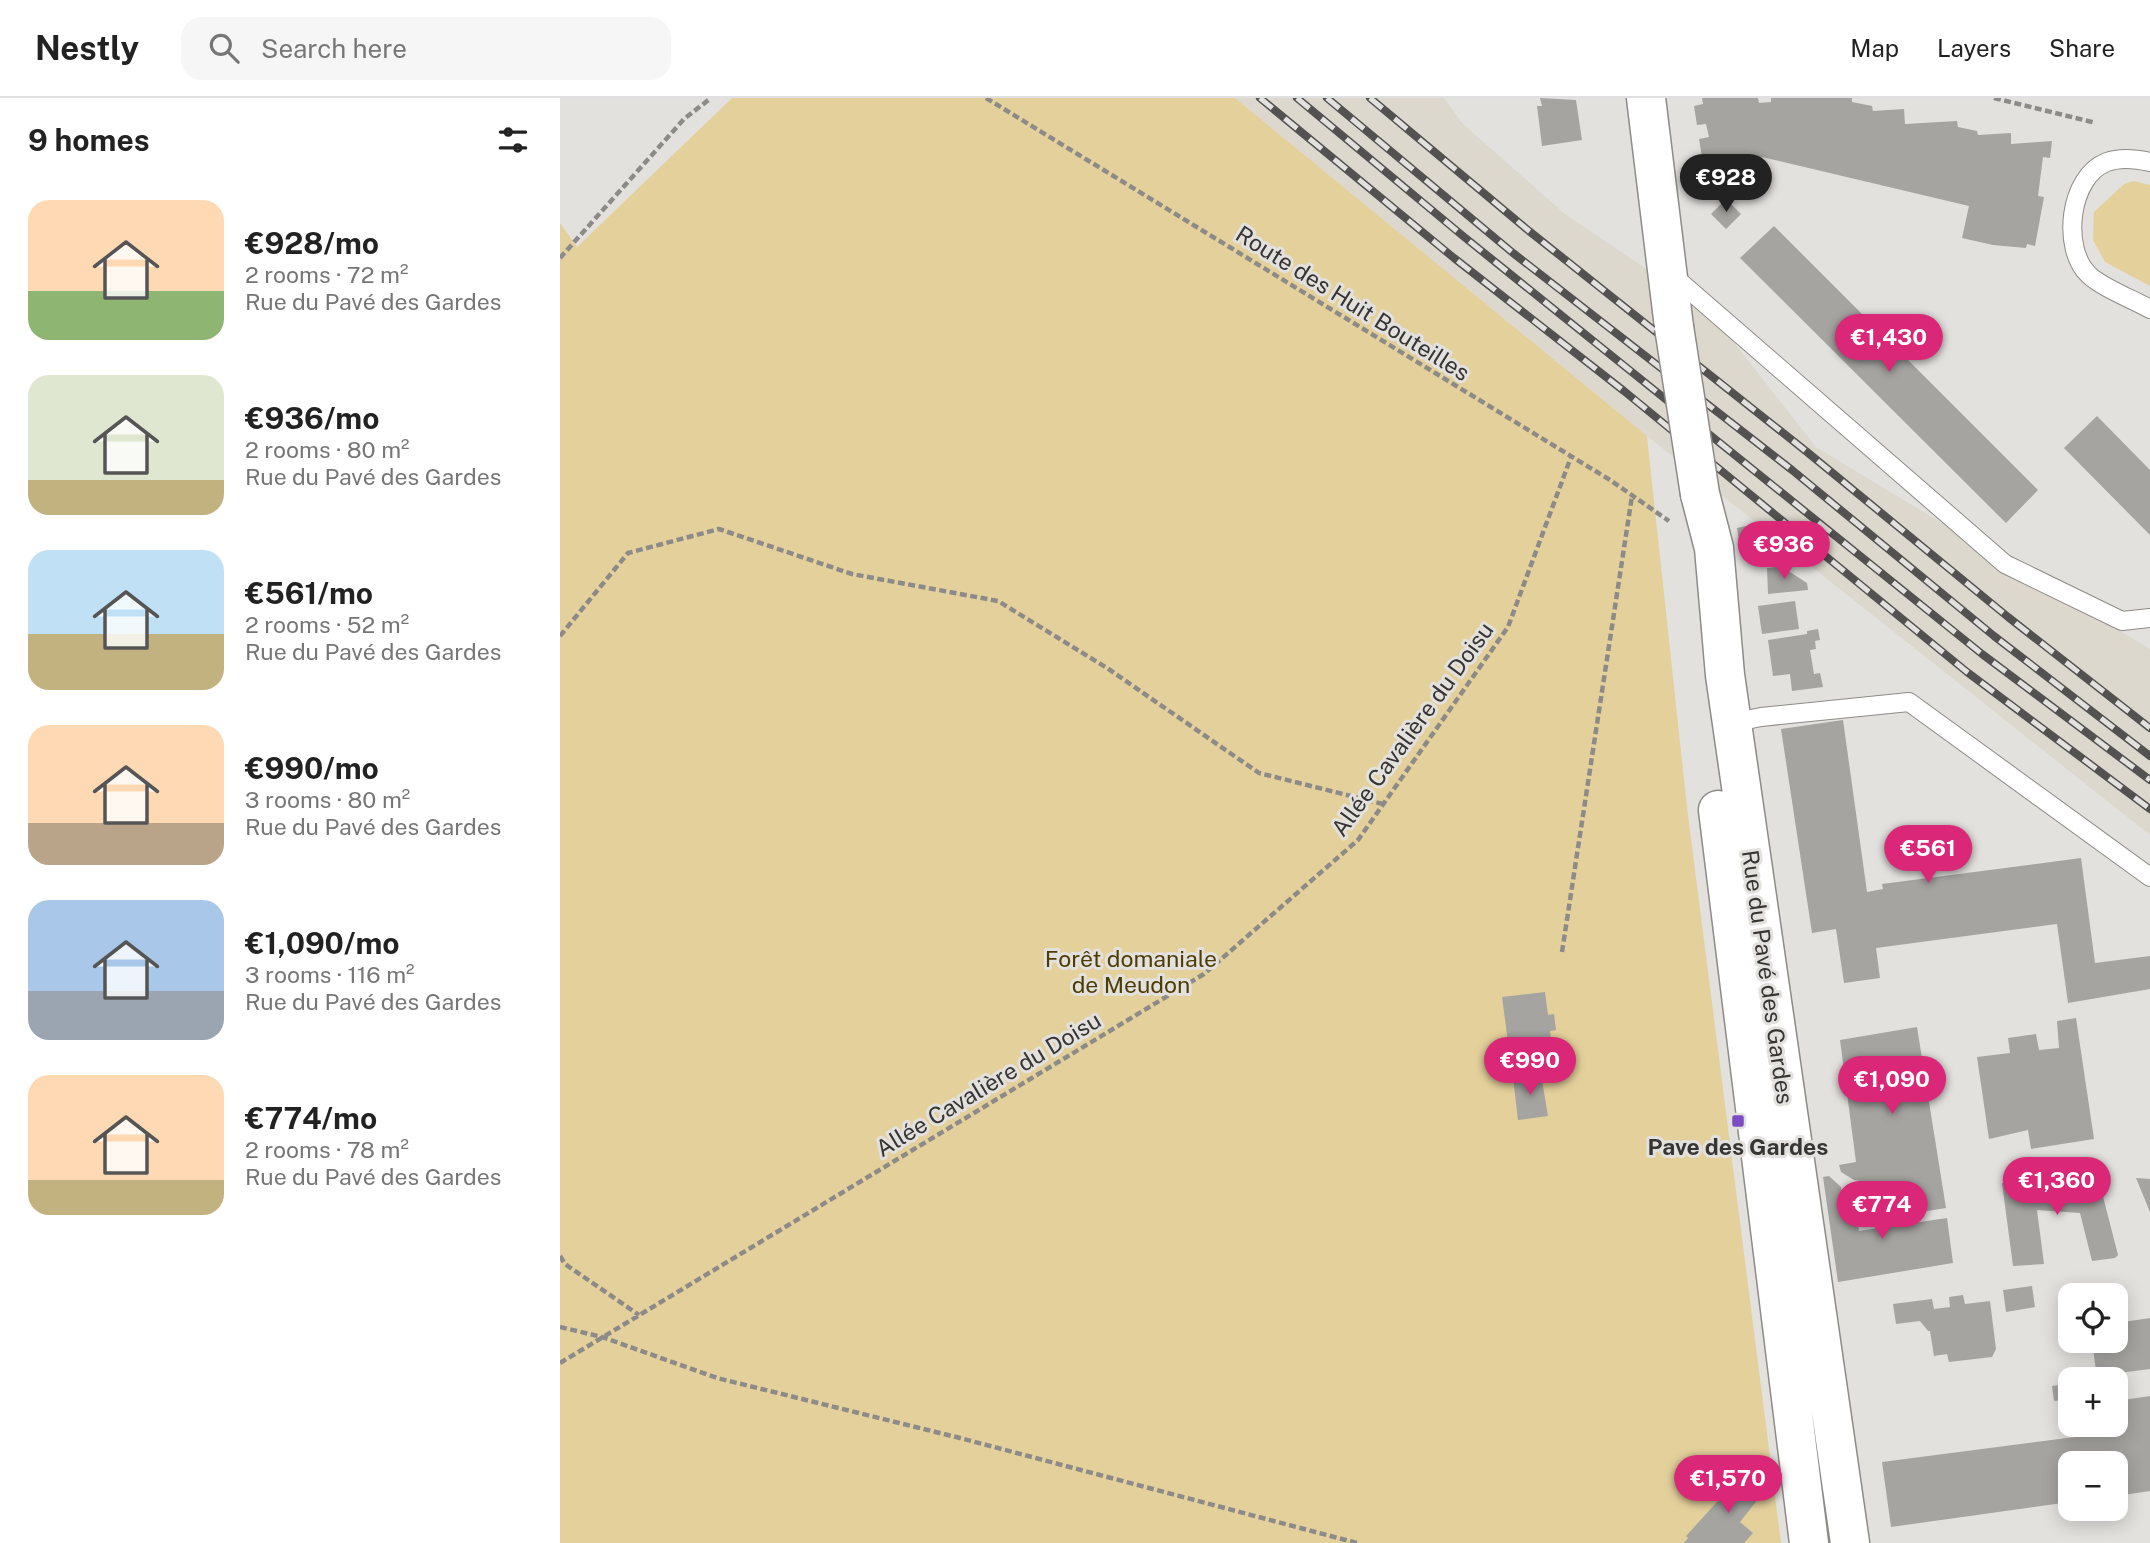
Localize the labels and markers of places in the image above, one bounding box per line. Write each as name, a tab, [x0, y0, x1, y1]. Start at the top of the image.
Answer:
pin: €928	[1685, 155, 1767, 214]
pin: €1,430	[1832, 314, 1946, 374]
pin: €936	[1743, 522, 1825, 581]
pin: €561	[1887, 826, 1969, 885]
pin: €990	[1489, 1038, 1571, 1097]
pin: €1,090	[1835, 1056, 1949, 1116]
marker: Pave des Gardes	[1730, 1113, 1746, 1129]
place label: Pave des Gardes	[1648, 1133, 1828, 1160]
pin: €1,360	[2000, 1158, 2114, 1217]
pin: €774	[1841, 1182, 1923, 1241]
pin: €1,570	[1671, 1456, 1785, 1515]

